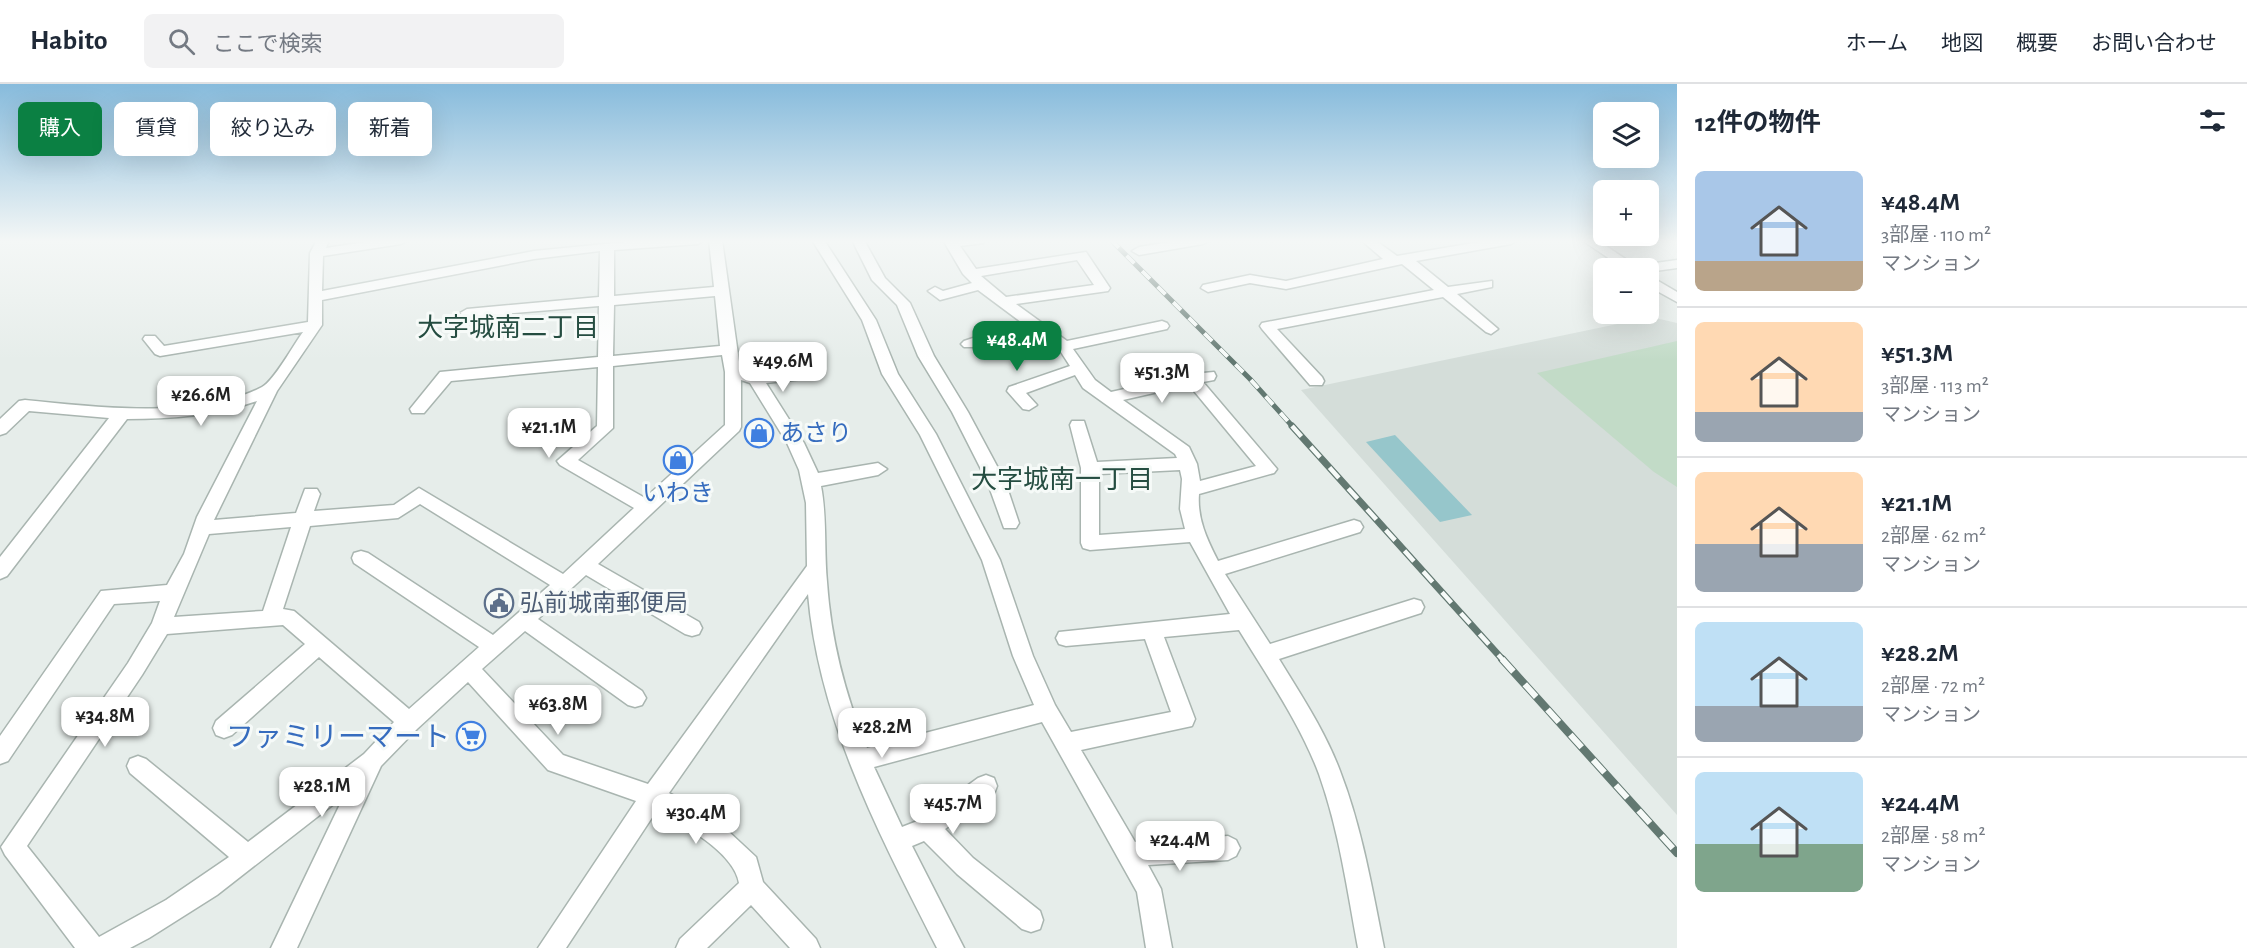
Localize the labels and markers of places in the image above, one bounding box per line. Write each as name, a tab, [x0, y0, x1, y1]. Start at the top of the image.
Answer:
pin: ¥48.4M	[968, 321, 1066, 372]
pin: ¥49.6M	[734, 342, 832, 393]
pin: ¥51.3M	[1113, 353, 1211, 404]
pin: ¥26.6M	[152, 376, 250, 427]
pin: ¥21.1M	[500, 408, 598, 459]
shop icon: あさり	[743, 417, 775, 449]
place label: あさり	[780, 421, 852, 446]
shop icon: いわき	[662, 444, 694, 476]
place label: いわき	[642, 481, 714, 506]
public building icon: 弘前城南郵便局	[483, 587, 515, 619]
place label: 弘前城南郵便局	[520, 590, 688, 616]
pin: ¥63.8M	[509, 685, 607, 736]
pin: ¥34.8M	[56, 697, 154, 748]
pin: ¥28.2M	[833, 708, 931, 759]
supermarket icon: ファミリーマート	[455, 720, 487, 752]
place label: ファミリーマート	[226, 724, 450, 752]
pin: ¥28.1M	[273, 767, 371, 818]
pin: ¥45.7M	[904, 784, 1002, 835]
pin: ¥30.4M	[647, 794, 745, 845]
pin: ¥24.4M	[1131, 821, 1229, 872]

